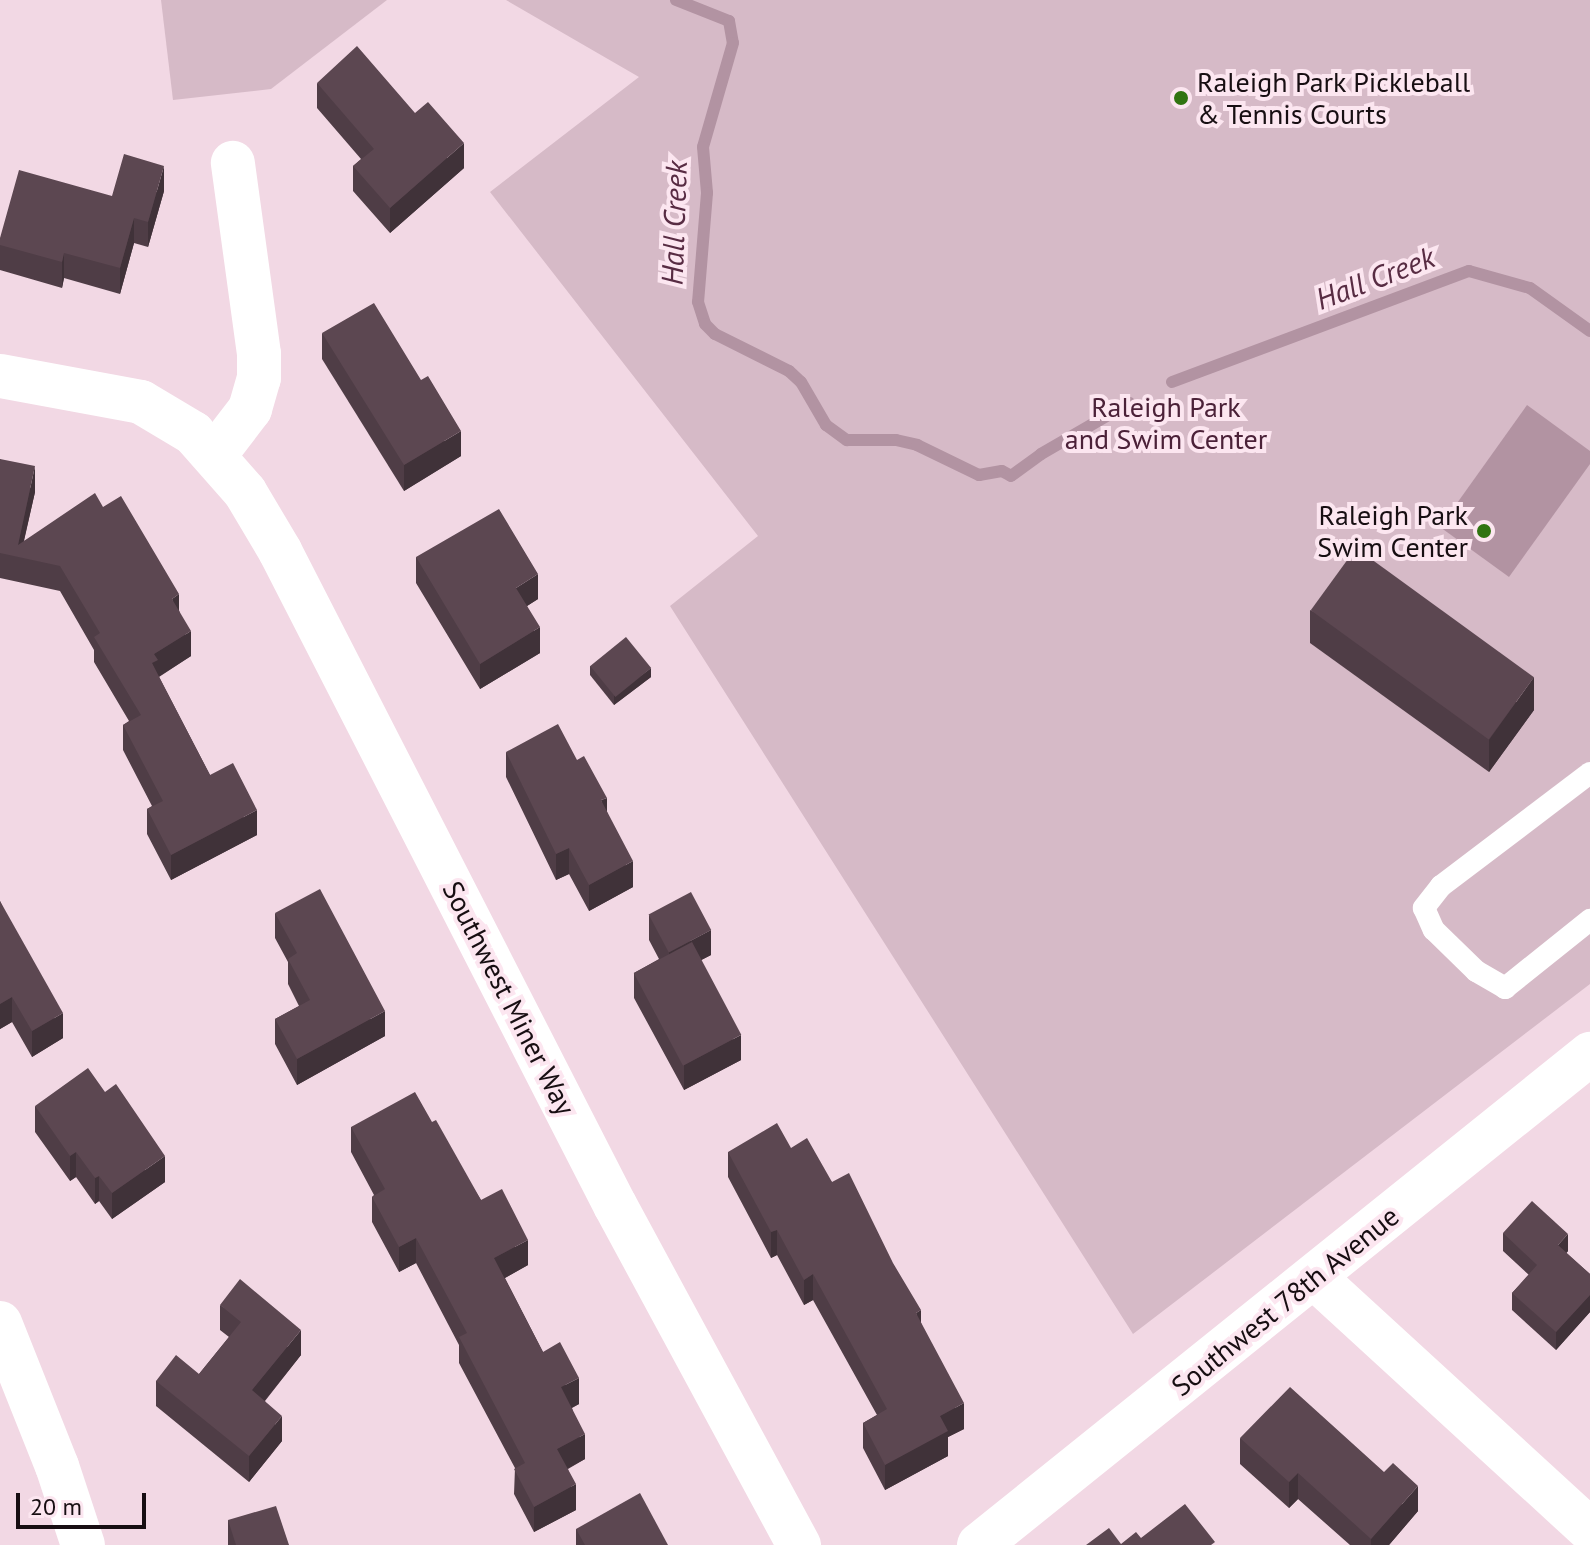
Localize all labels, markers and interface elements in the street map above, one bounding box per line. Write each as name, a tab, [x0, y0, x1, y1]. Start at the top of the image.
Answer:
place label: Raleigh Park Pickleball & Tennis Courts	[1197, 65, 1471, 131]
marker: Raleigh Park Pickleball & Tennis Courts	[1172, 89, 1190, 107]
water label: Hall Creek	[654, 160, 694, 286]
water label: Hall Creek	[1310, 239, 1440, 317]
park label: Raleigh Park and Swim Center	[1065, 390, 1267, 456]
place label: Raleigh Park Swim Center	[1317, 498, 1468, 564]
marker: Raleigh Park Swim Center	[1475, 522, 1493, 540]
street label: Southwest Miner Way	[435, 875, 583, 1121]
street label: Southwest 78th Avenue	[1164, 1199, 1406, 1403]
scale bar	[20, 1477, 150, 1527]
text: 20 m	[30, 1491, 82, 1522]

